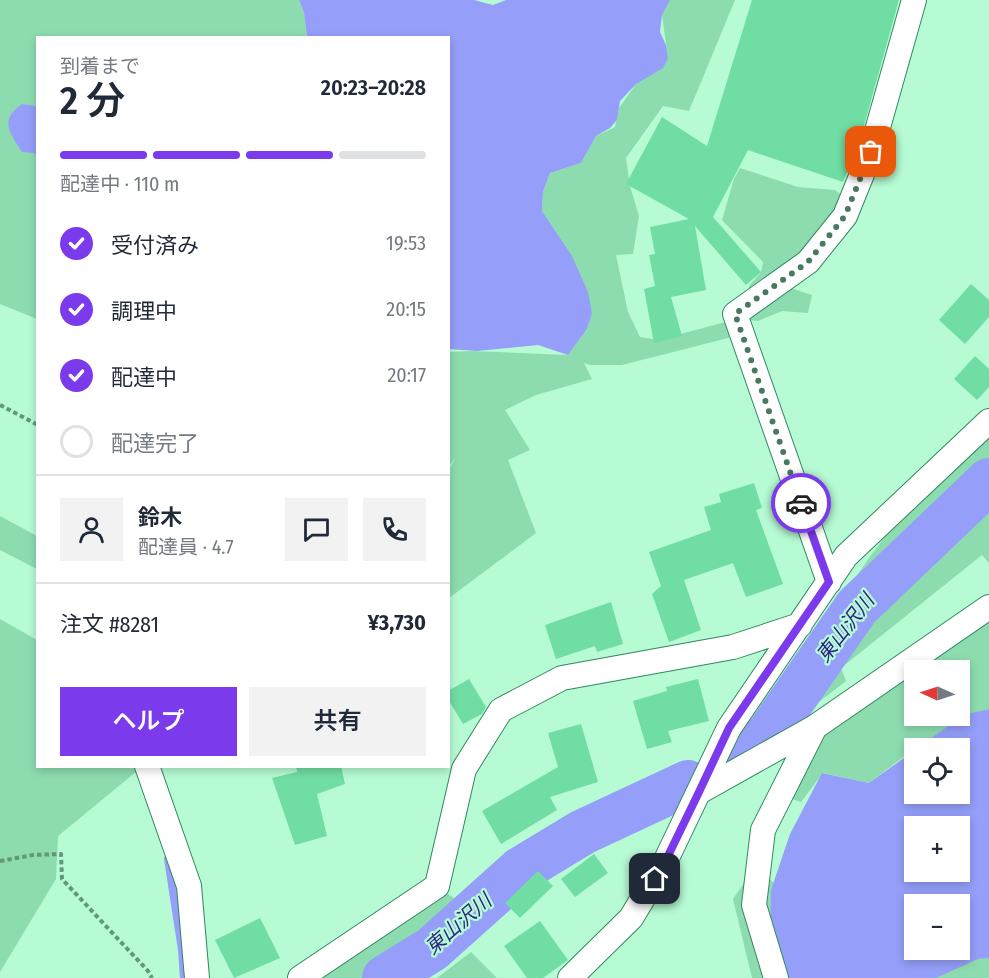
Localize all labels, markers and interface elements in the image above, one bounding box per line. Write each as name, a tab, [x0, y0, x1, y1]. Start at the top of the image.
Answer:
text: 到着まで	[60, 54, 140, 78]
text: 20:23–20:28	[321, 74, 426, 101]
text: 2 分	[60, 78, 125, 124]
pin	[845, 126, 896, 177]
icon: bag	[854, 135, 887, 168]
text: 配達中 · 110 m	[60, 172, 179, 196]
icon: check	[60, 227, 93, 260]
text: 19:53	[386, 231, 426, 255]
text: 受付済み	[111, 232, 199, 259]
icon: check	[60, 293, 93, 326]
text: 20:15	[386, 297, 426, 321]
text: 調理中	[111, 298, 177, 325]
icon: check	[60, 359, 93, 392]
text: 20:17	[387, 363, 426, 387]
text: 配達中	[111, 364, 177, 391]
text: 配達完了	[111, 430, 199, 457]
courier	[771, 473, 831, 533]
icon: car	[785, 487, 818, 520]
button: person	[60, 498, 123, 561]
button: chat	[285, 498, 348, 561]
button: phone	[363, 498, 426, 561]
text: 鈴木	[138, 504, 182, 531]
text: 配達員 · 4.7	[138, 535, 234, 559]
water label: 東山沢川	[811, 588, 880, 667]
text: ¥3,730	[368, 609, 426, 636]
text: 注文 #8281	[60, 611, 159, 638]
north arrow	[904, 660, 970, 726]
map controls	[904, 660, 970, 960]
button: ヘルプ	[60, 687, 237, 756]
button: 共有	[249, 687, 426, 756]
button: locate	[904, 738, 970, 804]
button: +	[904, 816, 970, 882]
pin	[629, 853, 680, 904]
icon: home	[638, 862, 671, 895]
water label: 東山沢川	[420, 887, 498, 959]
button: −	[904, 894, 970, 960]

